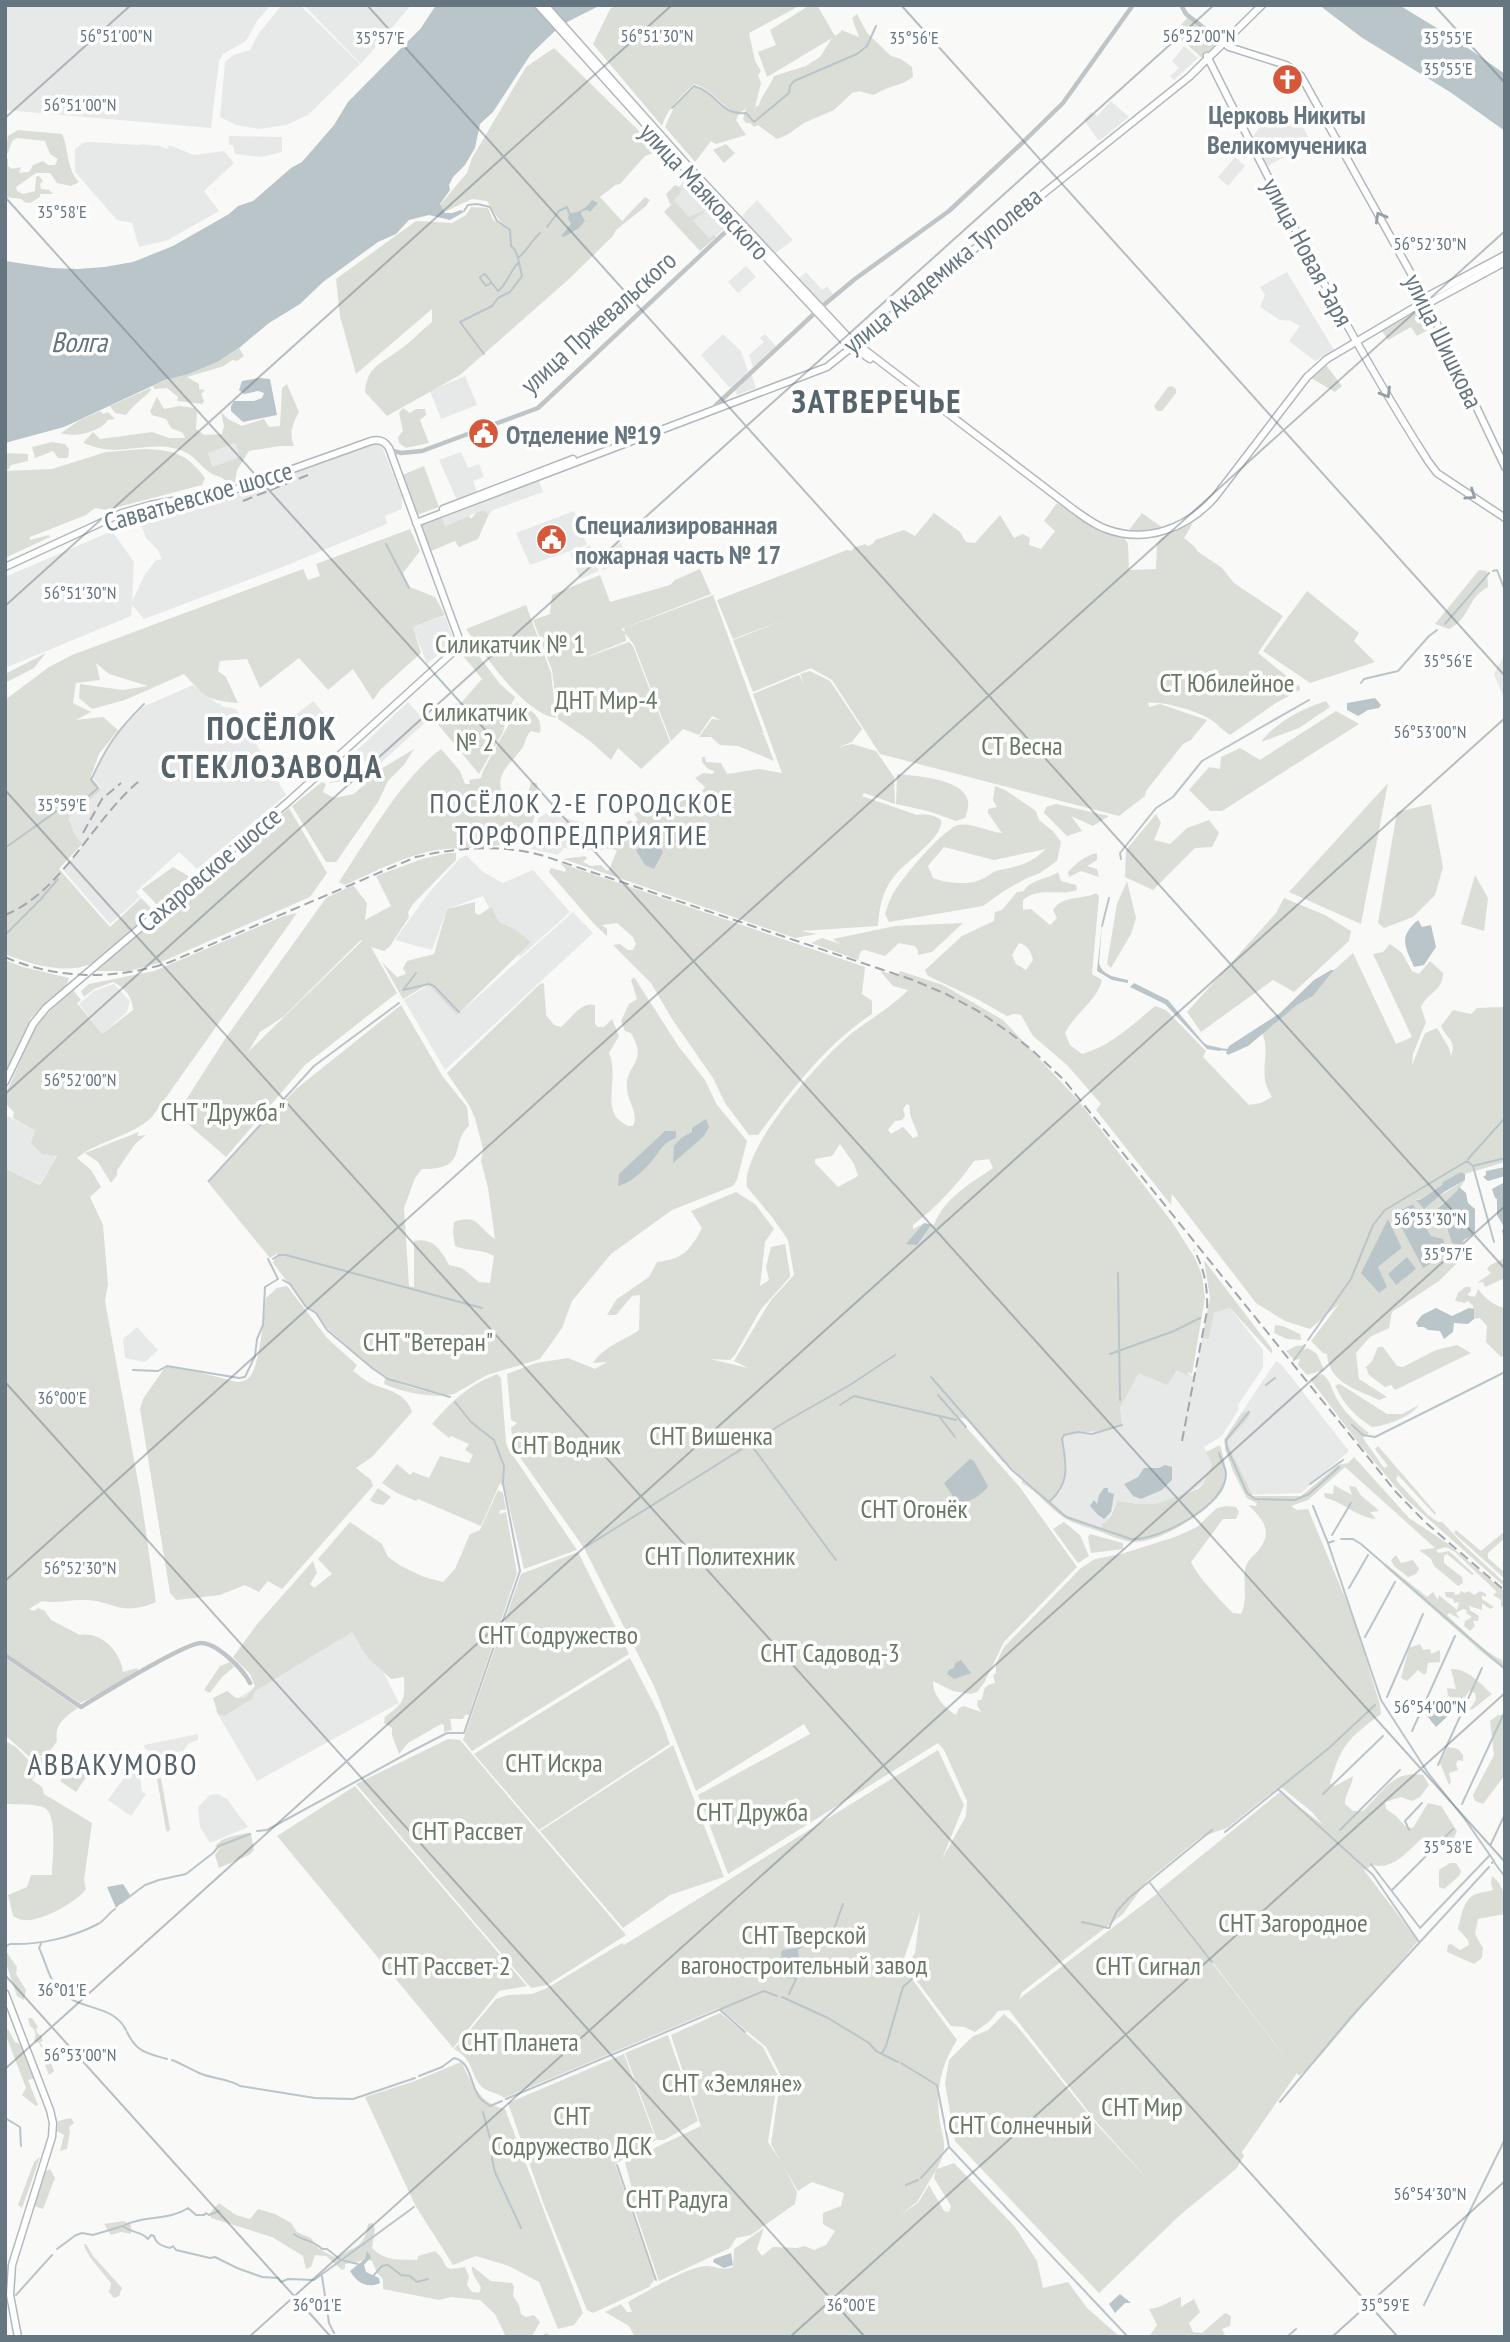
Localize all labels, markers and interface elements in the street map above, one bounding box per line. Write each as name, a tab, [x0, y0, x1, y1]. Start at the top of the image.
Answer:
text: 56°51'00"N	[80, 24, 152, 47]
text: 56°51'30"N	[621, 24, 693, 47]
text: 56°52'00"N	[1163, 24, 1235, 47]
text: 35°57'E	[355, 26, 405, 49]
text: 35°56'E	[889, 26, 939, 49]
text: 35°55'E	[1423, 26, 1473, 49]
text: 35°55'E	[1423, 57, 1473, 80]
church icon: Церковь Никиты Великомученика	[1270, 62, 1304, 96]
text: 56°51'00"N	[44, 93, 116, 116]
place label: Церковь Никиты Великомученика	[1207, 98, 1367, 161]
street label: улица Маяковского	[633, 115, 777, 267]
street label: улица Новая Заря	[1255, 172, 1361, 332]
street label: улица Академика Туполева	[836, 180, 1048, 360]
text: 35°58'E	[37, 200, 87, 223]
one-way arrow	[1375, 212, 1388, 224]
text: 56°52'30"N	[1394, 232, 1466, 255]
street label: улица Пржевальского	[513, 243, 683, 401]
street label: улица Шишкова	[1397, 268, 1491, 414]
water label: Волга	[51, 323, 109, 360]
district label: ЗАТВЕРЕЧЬЕ	[791, 379, 963, 422]
one-way arrow	[1378, 385, 1391, 398]
public building icon: Отделение №19	[466, 417, 500, 451]
place label: Отделение №19	[506, 418, 661, 451]
street label: Савватьевское шоссе	[100, 453, 296, 539]
one-way arrow	[1463, 487, 1476, 500]
place label: Специализированная пожарная часть № 17	[575, 508, 781, 571]
public building icon: Специализированная пожарная часть № 17	[535, 522, 569, 556]
text: 56°51'30"N	[44, 581, 116, 604]
park label: Силикатчик № 1	[435, 627, 585, 660]
text: 35°56'E	[1423, 649, 1473, 672]
park label: СТ Юбилейное	[1160, 666, 1294, 699]
park label: ДНТ Мир-4	[555, 683, 658, 716]
park label: Силикатчик № 2	[422, 695, 528, 758]
district label: ПОСЁЛОК СТЕКЛОЗАВОДА	[161, 706, 383, 787]
text: 56°53'00"N	[1394, 720, 1466, 743]
park label: СТ Весна	[981, 729, 1063, 762]
district label: ПОСЁЛОК 2-Е ГОРОДСКОЕ ТОРФОПРЕДПРИЯТИЕ	[430, 784, 734, 853]
text: 35°59'E	[37, 793, 87, 816]
street label: Сахаровское шоссе	[130, 799, 288, 939]
text: 56°52'00"N	[44, 1068, 116, 1091]
park label: СНТ "Дружба"	[161, 1095, 285, 1128]
text: 56°53'30"N	[1394, 1207, 1466, 1230]
text: 35°57'E	[1423, 1242, 1473, 1265]
park label: СНТ "Ветеран"	[363, 1325, 493, 1358]
text: 36°00'E	[37, 1386, 87, 1409]
park label: СНТ Вишенка	[649, 1419, 773, 1452]
park label: СНТ Водник	[511, 1428, 621, 1461]
park label: СНТ Огонёк	[860, 1492, 968, 1525]
park label: СНТ Политехник	[645, 1539, 795, 1572]
text: 56°52'30"N	[44, 1556, 116, 1579]
park label: СНТ Содружество	[478, 1618, 638, 1651]
park label: СНТ Садовод-3	[760, 1636, 900, 1669]
text: 56°54'00"N	[1394, 1695, 1466, 1718]
district label: АВВАКУМОВО	[28, 1744, 198, 1783]
park label: СНТ Искра	[505, 1746, 603, 1779]
park label: СНТ Дружба	[696, 1795, 808, 1828]
park label: СНТ Рассвет	[411, 1814, 523, 1847]
text: 35°58'E	[1423, 1835, 1473, 1858]
park label: СНТ Загородное	[1218, 1906, 1368, 1939]
park label: СНТ Тверской вагоностроительный завод	[681, 1918, 927, 1981]
park label: СНТ Рассвет-2	[381, 1949, 511, 1982]
park label: СНТ Сигнал	[1095, 1949, 1201, 1982]
text: 36°01'E	[37, 1978, 87, 2001]
park label: СНТ Планета	[461, 2025, 579, 2058]
text: 56°53'00"N	[44, 2043, 116, 2066]
park label: СНТ «Земляне»	[662, 2066, 802, 2099]
park label: СНТ Мир	[1101, 2090, 1183, 2123]
park label: СНТ Содружество ДСК	[491, 2099, 653, 2162]
park label: СНТ Солнечный	[948, 2108, 1092, 2141]
park label: СНТ Радуга	[626, 2182, 728, 2215]
text: 56°54'30"N	[1394, 2182, 1466, 2205]
text: 36°01'E	[292, 2293, 342, 2316]
text: 36°00'E	[826, 2293, 876, 2316]
text: 35°59'E	[1360, 2293, 1410, 2316]

